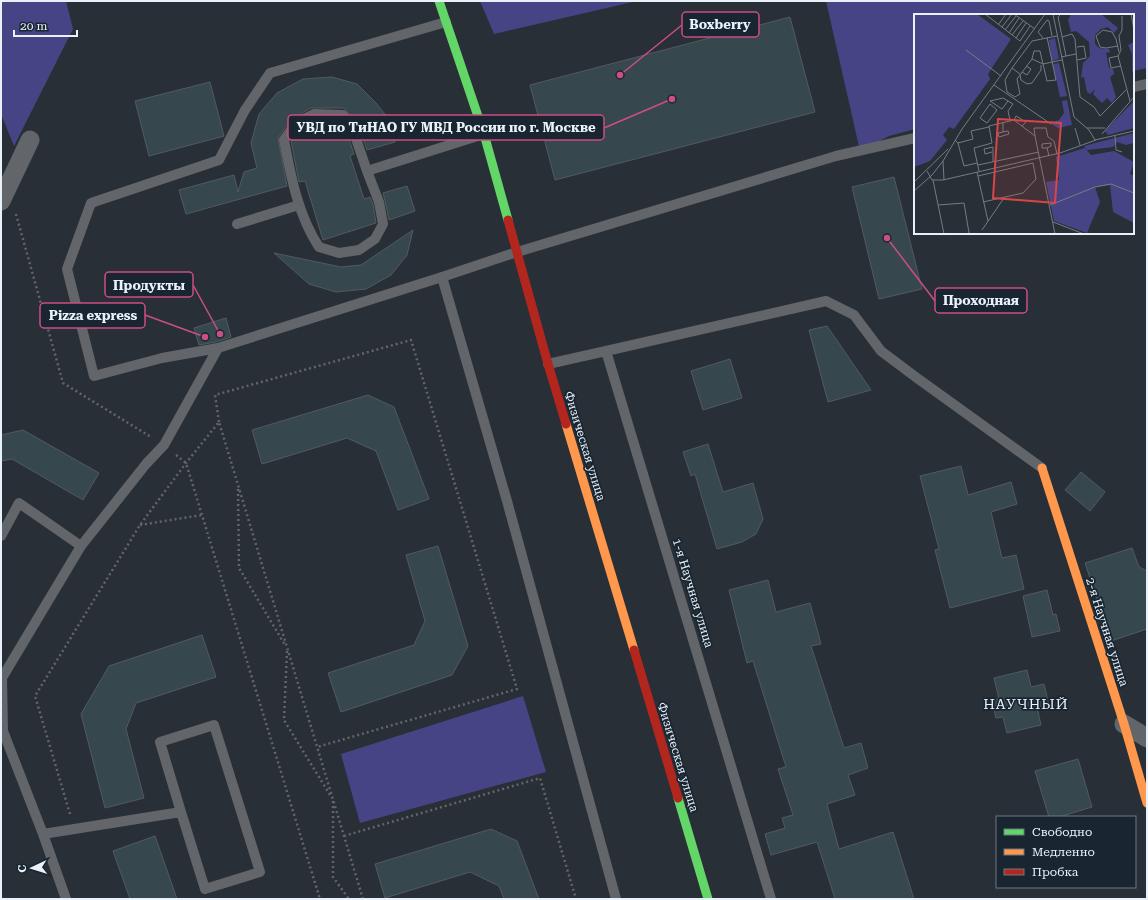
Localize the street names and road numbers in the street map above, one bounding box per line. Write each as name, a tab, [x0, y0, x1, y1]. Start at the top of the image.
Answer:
street label: Физическая улица	[562, 389, 609, 503]
street label: 1-я Научная улица	[670, 537, 716, 650]
street label: 2-я Научная улица	[1083, 576, 1131, 689]
street label: Физическая улица	[655, 700, 702, 814]

